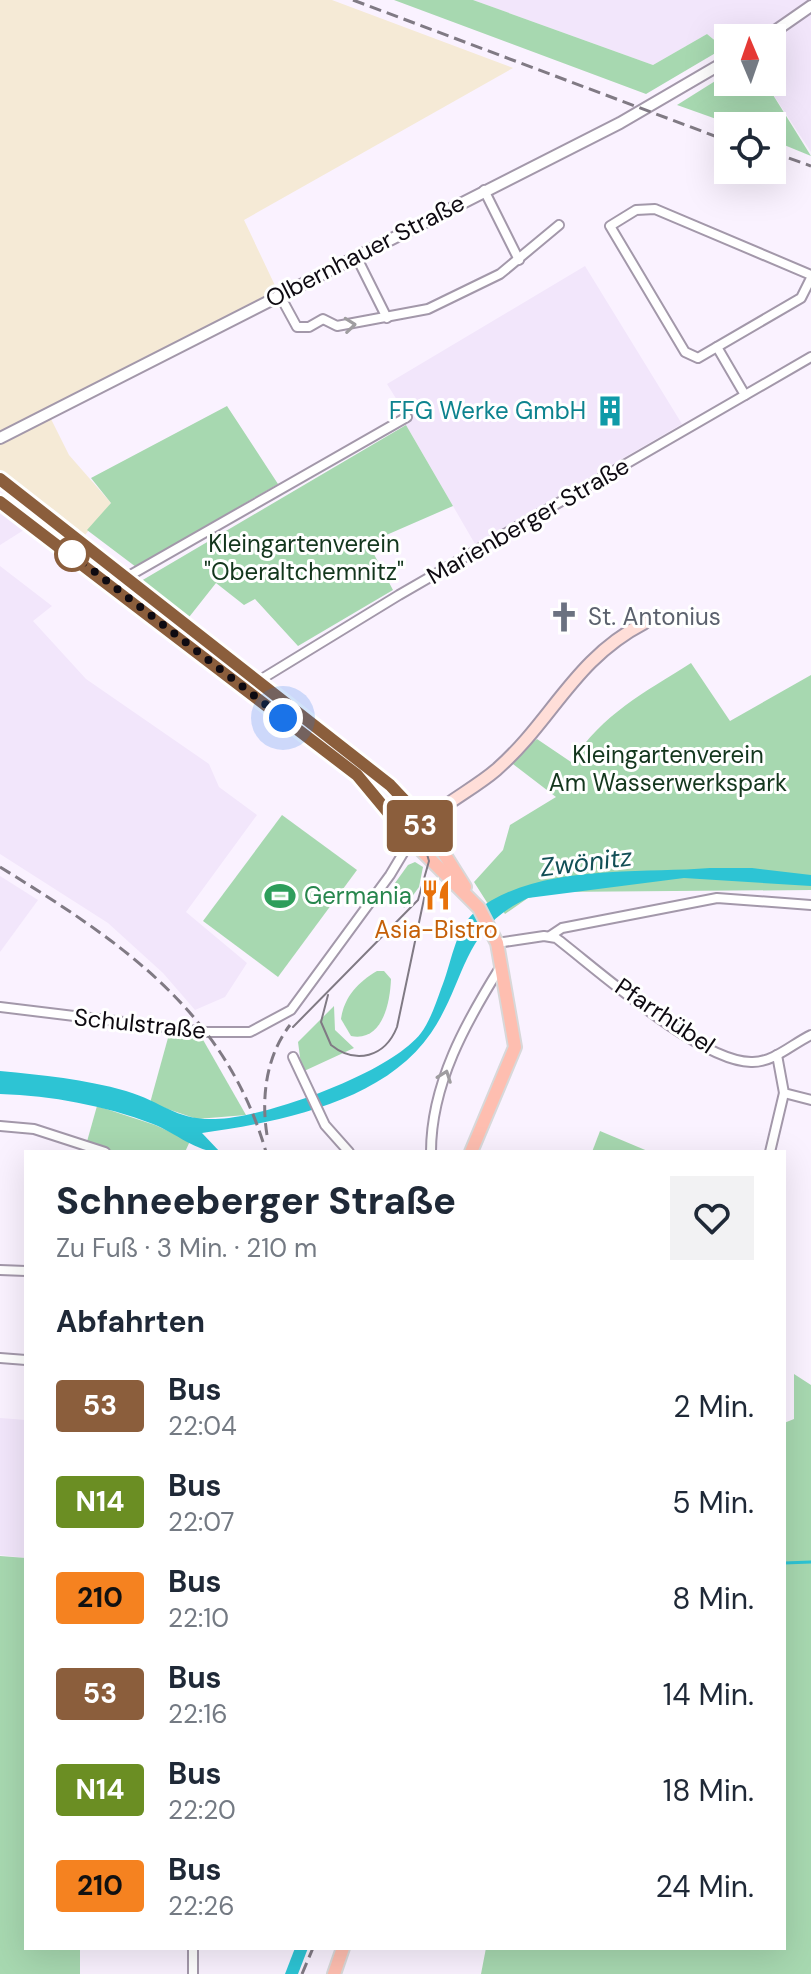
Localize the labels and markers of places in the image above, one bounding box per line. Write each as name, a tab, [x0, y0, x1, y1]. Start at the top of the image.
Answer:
building icon: FFG Werke GmbH	[593, 394, 627, 428]
place label: FFG Werke GmbH	[389, 395, 586, 426]
unlabelled marker	[55, 537, 89, 571]
church icon: St. Antonius	[547, 600, 581, 634]
place label: St. Antonius	[588, 601, 721, 632]
restaurant icon: Asia-Bistro	[419, 878, 453, 912]
sports icon: Germania	[263, 879, 297, 913]
place label: Germania	[304, 880, 412, 911]
place label: Asia-Bistro	[374, 914, 498, 945]

